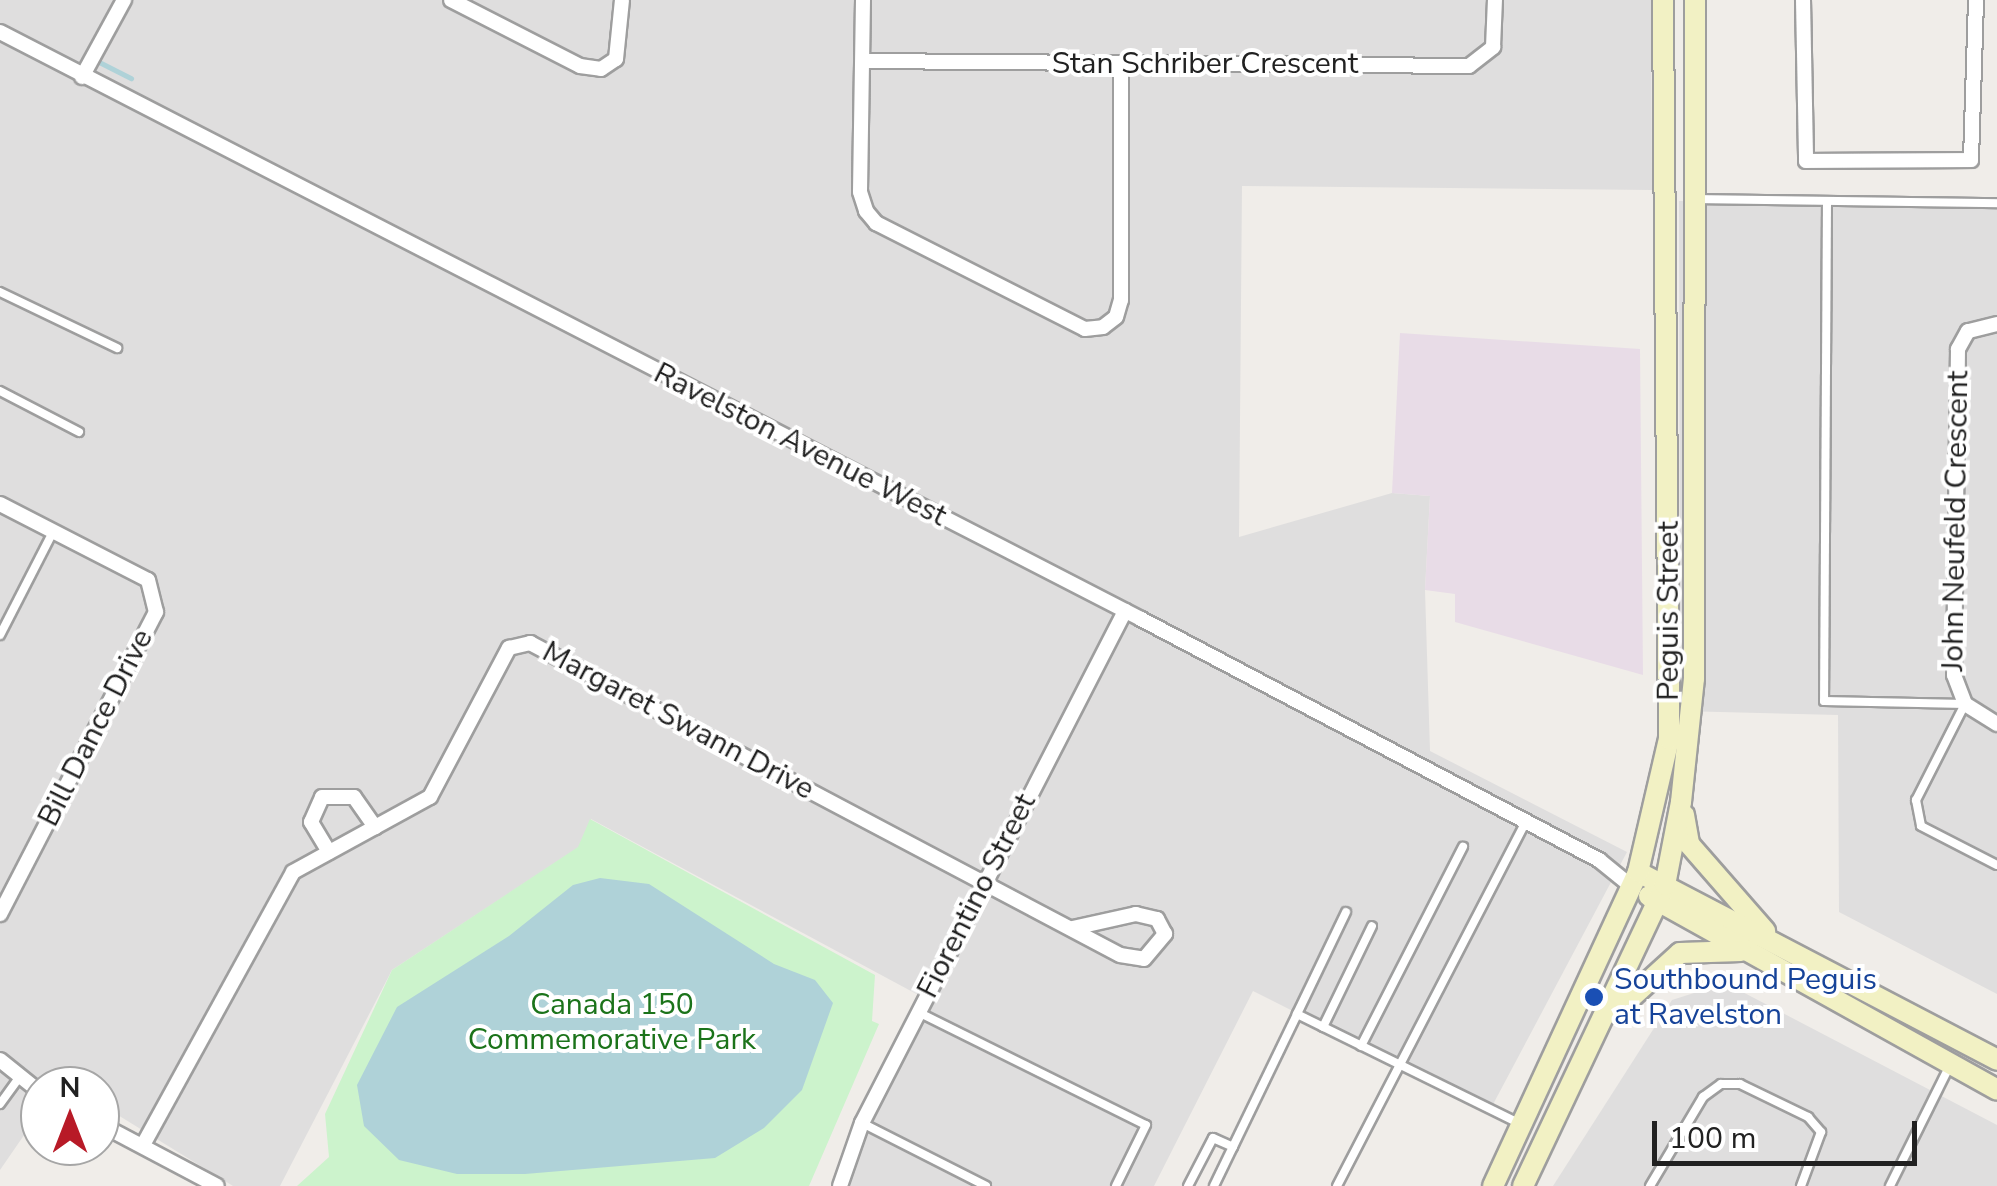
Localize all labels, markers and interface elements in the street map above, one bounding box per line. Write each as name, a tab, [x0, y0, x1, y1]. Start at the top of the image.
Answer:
street label: Stan Schriber Crescent	[1052, 46, 1358, 82]
street label: Ravelston Avenue West	[648, 356, 952, 534]
street label: John Neufeld Crescent	[1935, 370, 1977, 672]
street label: Peguis Street	[1651, 521, 1687, 701]
street label: Bill Dance Drive	[31, 623, 161, 833]
street label: Margaret Swann Drive	[536, 634, 820, 808]
street label: Fiorentino Street	[910, 788, 1044, 1004]
place label: Southbound Peguis at Ravelston	[1614, 962, 1877, 1032]
marker: Southbound Peguis at Ravelston	[1583, 986, 1605, 1008]
park label: Canada 150 Commemorative Park	[468, 987, 756, 1058]
north arrow	[20, 1066, 120, 1166]
text: N	[60, 1069, 80, 1107]
scale bar	[1657, 1101, 1922, 1163]
text: 100 m	[1669, 1118, 1756, 1159]

